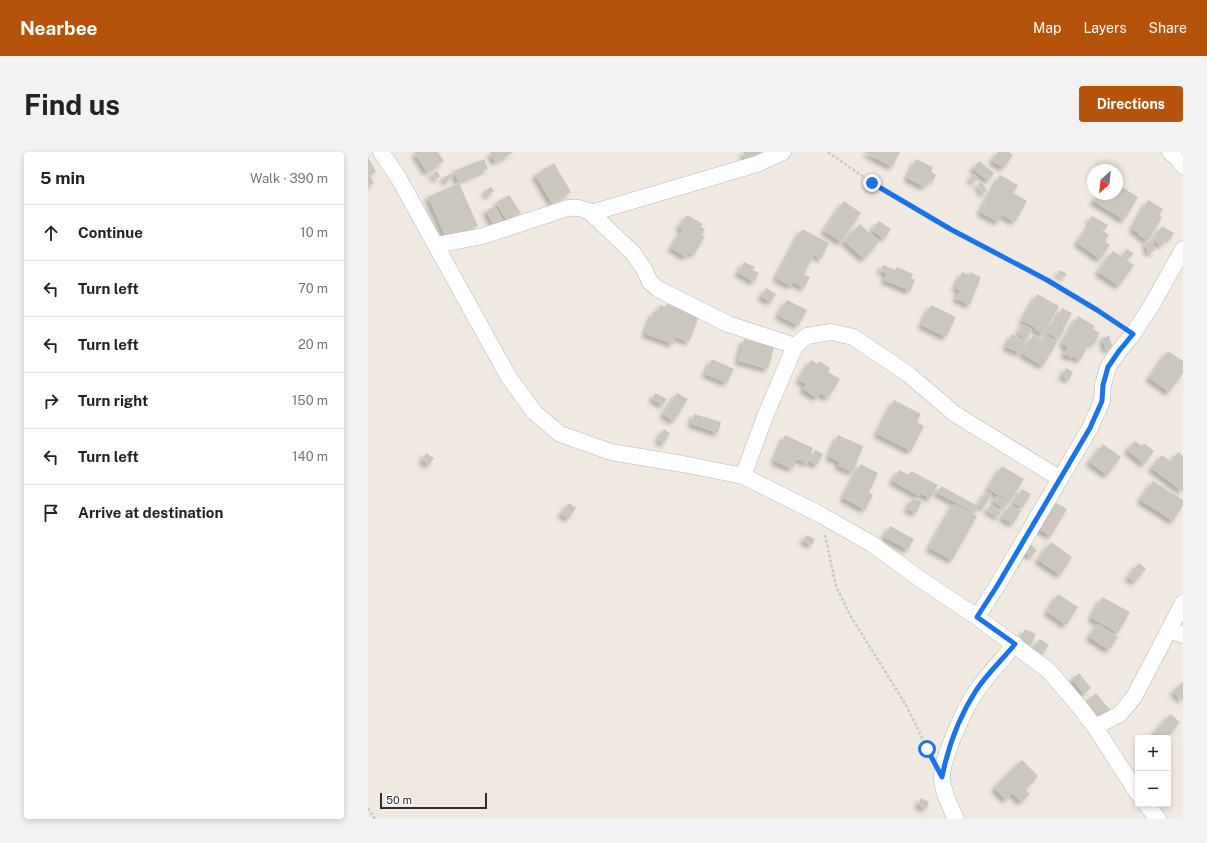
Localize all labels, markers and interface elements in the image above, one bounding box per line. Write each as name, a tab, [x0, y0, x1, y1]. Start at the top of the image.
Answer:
text: Nearbee	[20, 17, 98, 39]
text: Map	[1033, 20, 1061, 36]
text: Layers	[1083, 20, 1127, 36]
text: Share	[1149, 20, 1187, 36]
button: Directions	[1079, 86, 1183, 122]
text: Find us	[24, 88, 120, 121]
north arrow	[1087, 164, 1123, 200]
text: 5 min	[40, 168, 85, 188]
text: Walk · 390 m	[250, 171, 328, 186]
route end	[863, 174, 881, 192]
icon: ahead	[40, 222, 62, 244]
text: Continue	[78, 224, 143, 241]
text: 10 m	[300, 225, 328, 240]
icon: left	[40, 278, 62, 300]
text: Turn left	[78, 280, 139, 297]
text: 70 m	[298, 281, 328, 296]
icon: left	[40, 334, 62, 356]
text: Turn left	[78, 336, 139, 353]
text: 20 m	[298, 337, 328, 352]
icon: right	[40, 390, 62, 412]
text: Turn right	[78, 392, 148, 409]
text: 150 m	[292, 393, 328, 408]
icon: left	[40, 446, 62, 468]
text: Turn left	[78, 448, 139, 465]
text: 140 m	[292, 449, 328, 464]
icon: arrive	[40, 502, 62, 524]
text: Arrive at destination	[78, 504, 223, 521]
map controls	[1135, 735, 1171, 807]
button: +	[1135, 735, 1171, 771]
route start	[918, 740, 936, 758]
button: −	[1135, 771, 1171, 807]
scale bar	[380, 791, 487, 810]
text: 50 m	[386, 794, 412, 806]

